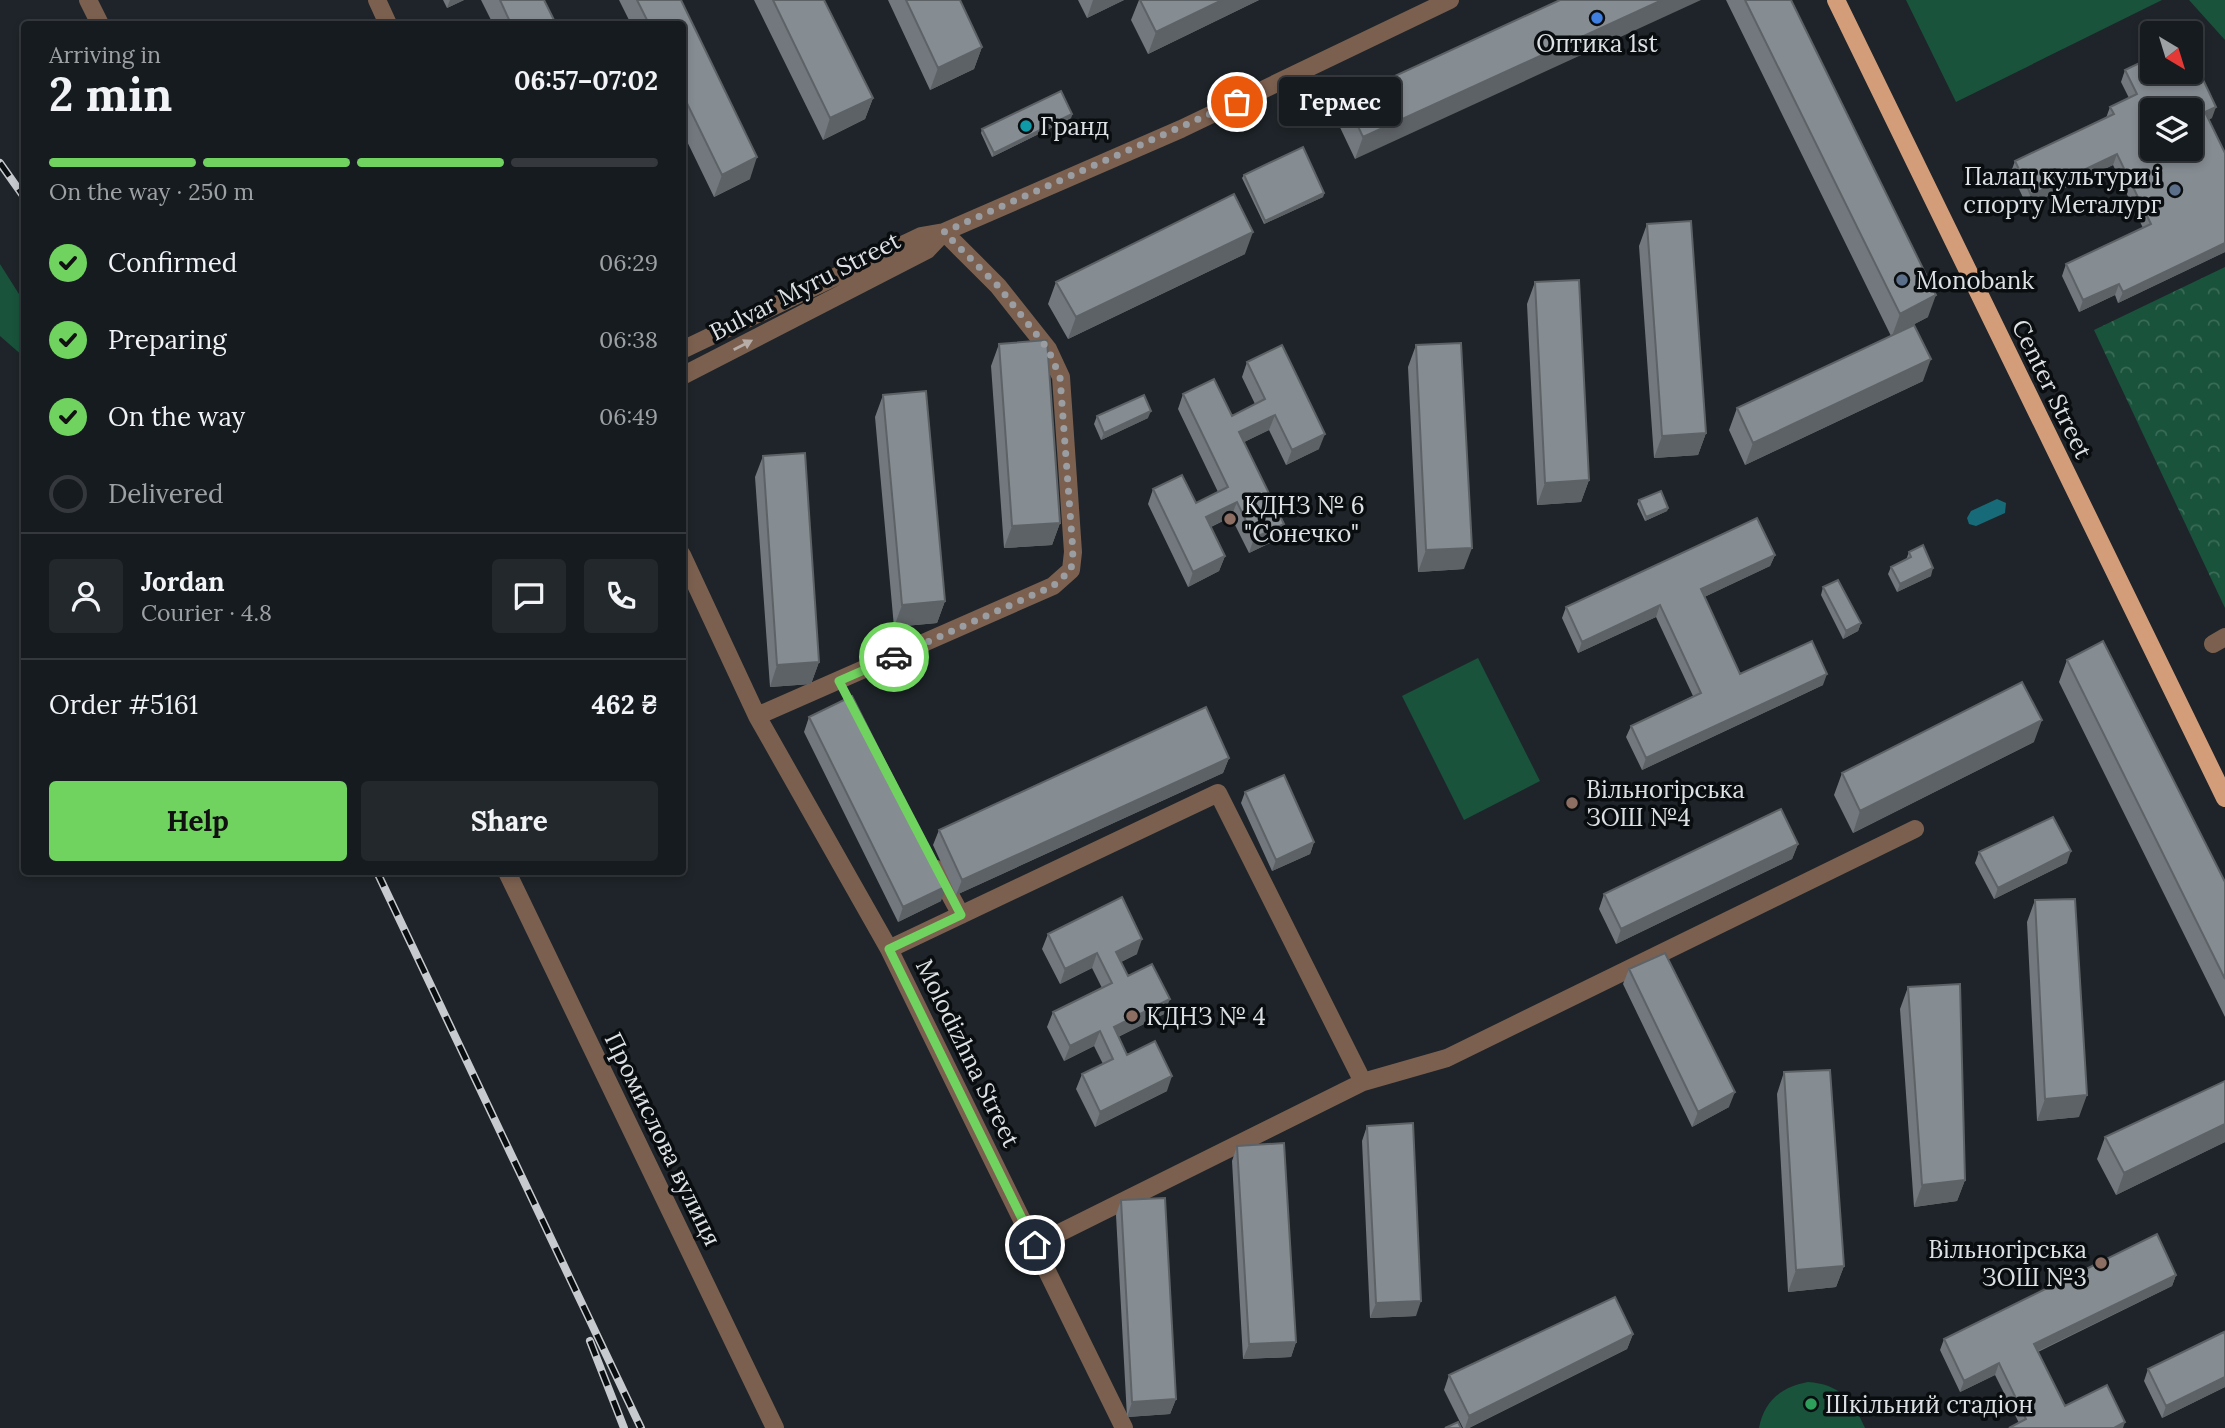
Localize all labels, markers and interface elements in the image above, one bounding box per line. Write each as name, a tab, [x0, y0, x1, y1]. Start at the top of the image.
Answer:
marker: Оптика 1st	[1589, 10, 1605, 26]
north arrow	[2140, 21, 2203, 84]
map controls	[2140, 21, 2203, 161]
place label: Оптика 1st	[1536, 28, 1658, 59]
text: Arriving in	[49, 40, 161, 69]
text: 06:57–07:02	[514, 64, 658, 97]
text: 2 min	[49, 65, 172, 124]
pin	[1207, 72, 1267, 132]
callout: Гермес	[1279, 78, 1402, 126]
icon: bag	[1218, 83, 1256, 121]
text: Гермес	[1299, 87, 1381, 116]
button: layers	[2140, 98, 2203, 161]
place label: Гранд	[1040, 111, 1109, 142]
marker: Гранд	[1018, 118, 1034, 134]
place label: Палац культури і спорту Металург	[1963, 161, 2161, 220]
text: On the way · 250 m	[49, 177, 254, 206]
marker: Палац культури і спорту Металург	[2167, 182, 2183, 198]
street label: Bulvar Myru Street	[704, 224, 906, 347]
icon: check	[49, 244, 87, 282]
text: Confirmed	[108, 246, 237, 279]
text: 06:29	[599, 248, 658, 277]
place label: Monobank	[1916, 265, 2034, 296]
marker: Monobank	[1894, 272, 1910, 288]
street label: Center Street	[2005, 314, 2099, 464]
icon: check	[49, 321, 87, 359]
text: Preparing	[108, 323, 227, 356]
text: 06:38	[599, 325, 658, 354]
one-way arrow	[733, 339, 753, 350]
icon: check	[49, 398, 87, 436]
text: On the way	[108, 400, 245, 433]
text: 06:49	[599, 402, 658, 431]
text: Delivered	[108, 477, 224, 510]
place label: КДНЗ № 6 "Сонечко"	[1244, 490, 1365, 549]
marker: КДНЗ № 6 "Сонечко"	[1222, 511, 1238, 527]
button: person	[49, 559, 123, 633]
button: chat	[492, 559, 566, 633]
button: phone	[584, 559, 658, 633]
text: Jordan	[141, 565, 225, 598]
text: Courier · 4.8	[141, 598, 272, 627]
courier	[859, 622, 929, 692]
icon: car	[875, 638, 913, 676]
text: Order #5161	[49, 688, 198, 721]
text: 462 ₴	[592, 688, 658, 721]
place label: Вільногірська ЗОШ №4	[1586, 774, 1745, 833]
button: Help	[49, 781, 347, 861]
button: Share	[361, 781, 658, 861]
marker: Вільногірська ЗОШ №4	[1564, 795, 1580, 811]
street label: Molodizhna Street	[909, 954, 1027, 1153]
place label: КДНЗ № 4	[1146, 1001, 1266, 1032]
marker: КДНЗ № 4	[1124, 1008, 1140, 1024]
street label: Промислова вулиця	[598, 1027, 728, 1251]
pin	[1005, 1215, 1065, 1275]
icon: home	[1016, 1226, 1054, 1264]
place label: Вільногірська ЗОШ №3	[1928, 1234, 2087, 1293]
marker: Вільногірська ЗОШ №3	[2093, 1255, 2109, 1271]
place label: Шкільний стадіон	[1825, 1389, 2033, 1420]
marker: Шкільний стадіон	[1803, 1396, 1819, 1412]

